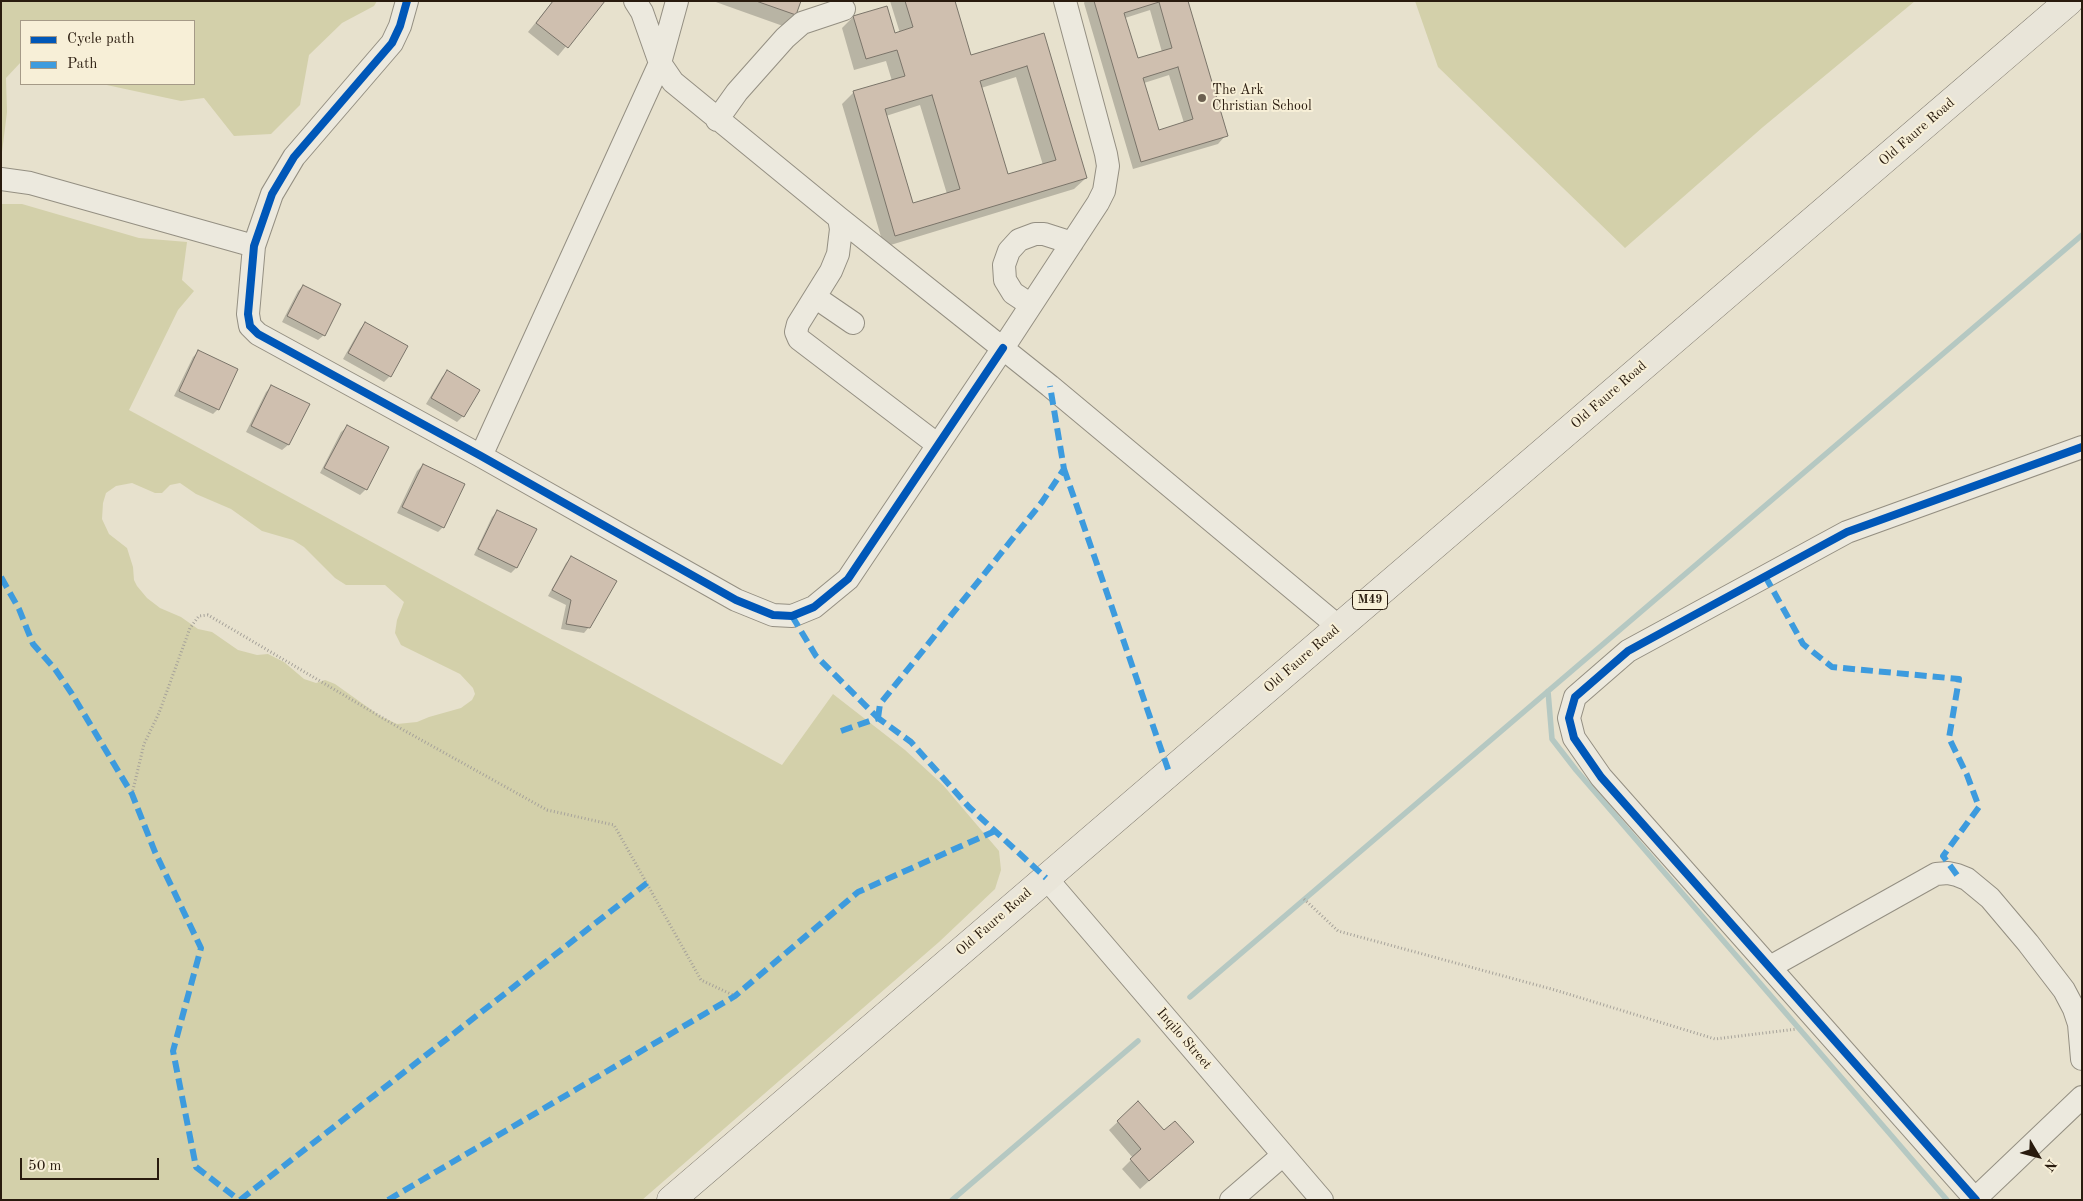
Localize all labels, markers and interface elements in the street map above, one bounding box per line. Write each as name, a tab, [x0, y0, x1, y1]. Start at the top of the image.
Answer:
legend	[20, 20, 195, 85]
text: Cycle path	[67, 32, 135, 47]
text: Path	[67, 57, 97, 72]
place label: The Ark Christian School	[1212, 82, 1312, 114]
marker: The Ark Christian School	[1196, 92, 1208, 104]
street label: Old Faure Road	[1876, 94, 1958, 170]
street label: Old Faure Road	[1568, 357, 1650, 433]
road number: M49	[1352, 590, 1388, 610]
street label: Old Faure Road	[1261, 621, 1343, 697]
street label: Old Faure Road	[953, 884, 1035, 960]
street label: Inqilo Street	[1153, 1005, 1215, 1073]
north arrow	[2013, 1131, 2063, 1181]
scale bar	[22, 1148, 161, 1180]
text: N	[2041, 1157, 2059, 1174]
text: 50 m	[28, 1159, 62, 1174]

